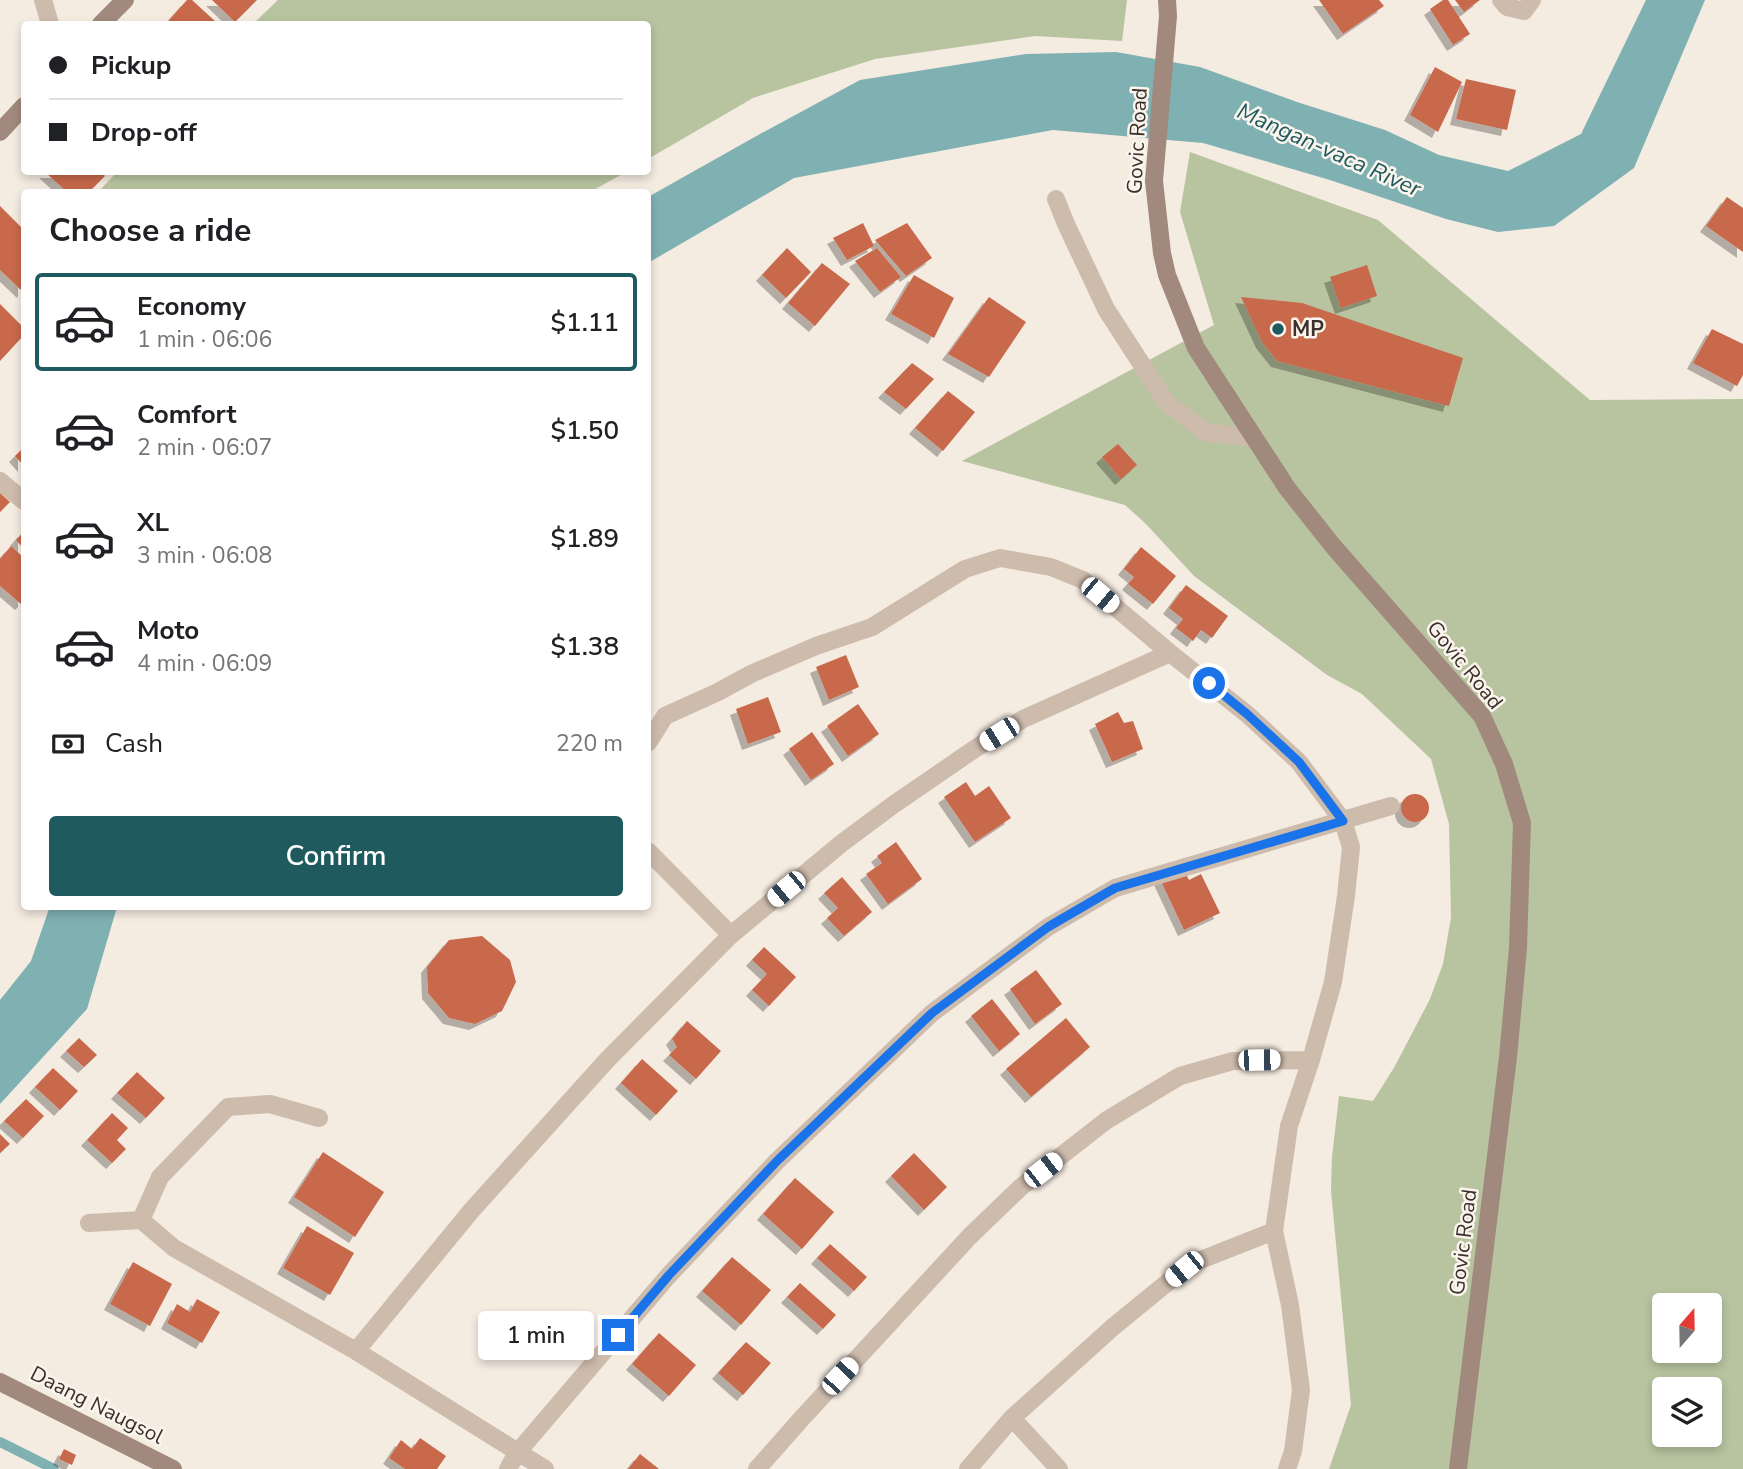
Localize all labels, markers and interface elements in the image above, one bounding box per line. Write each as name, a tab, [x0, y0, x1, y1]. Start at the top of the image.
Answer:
text: Pickup	[91, 48, 171, 83]
street label: Govic Road	[1120, 87, 1154, 195]
water label: Mangan-vaca River	[1232, 96, 1427, 205]
text: Drop-off	[91, 115, 197, 150]
text: Choose a ride	[49, 209, 251, 252]
text: Economy	[137, 289, 246, 324]
icon: car	[53, 291, 116, 354]
text: $1.11	[550, 305, 619, 340]
place label: MP	[1292, 315, 1324, 343]
marker: MP	[1270, 321, 1286, 337]
text: 1 min · 06:06	[137, 324, 272, 355]
text: Comfort	[137, 397, 237, 432]
icon: car	[53, 399, 116, 462]
text: $1.50	[550, 413, 619, 448]
text: 2 min · 06:07	[137, 432, 272, 463]
text: XL	[137, 505, 169, 540]
icon: car	[53, 507, 116, 570]
text: $1.89	[550, 521, 619, 556]
text: 3 min · 06:08	[137, 540, 272, 571]
car	[1078, 573, 1123, 617]
text: Moto	[137, 613, 199, 648]
icon: car	[53, 615, 116, 678]
street label: Govic Road	[1421, 615, 1509, 715]
text: $1.38	[550, 629, 619, 664]
text: 4 min · 06:09	[137, 648, 272, 679]
route start	[1193, 667, 1225, 699]
car	[976, 714, 1023, 754]
icon: cash	[49, 725, 87, 763]
text: Cash	[105, 726, 163, 761]
text: 220 m	[556, 728, 623, 759]
button: Confirm	[49, 816, 623, 896]
car	[764, 867, 809, 911]
car	[1238, 1049, 1281, 1071]
car	[1020, 1149, 1067, 1191]
street label: Govic Road	[1443, 1187, 1483, 1297]
car	[1162, 1248, 1207, 1290]
north arrow	[1652, 1293, 1722, 1363]
map controls	[1652, 1293, 1722, 1447]
callout: 1 min	[478, 1310, 594, 1360]
route end	[602, 1319, 634, 1351]
text: 1 min	[507, 1320, 565, 1351]
car	[818, 1353, 863, 1399]
street label: Daang Naugsol	[25, 1359, 169, 1451]
button: layers	[1652, 1377, 1722, 1447]

